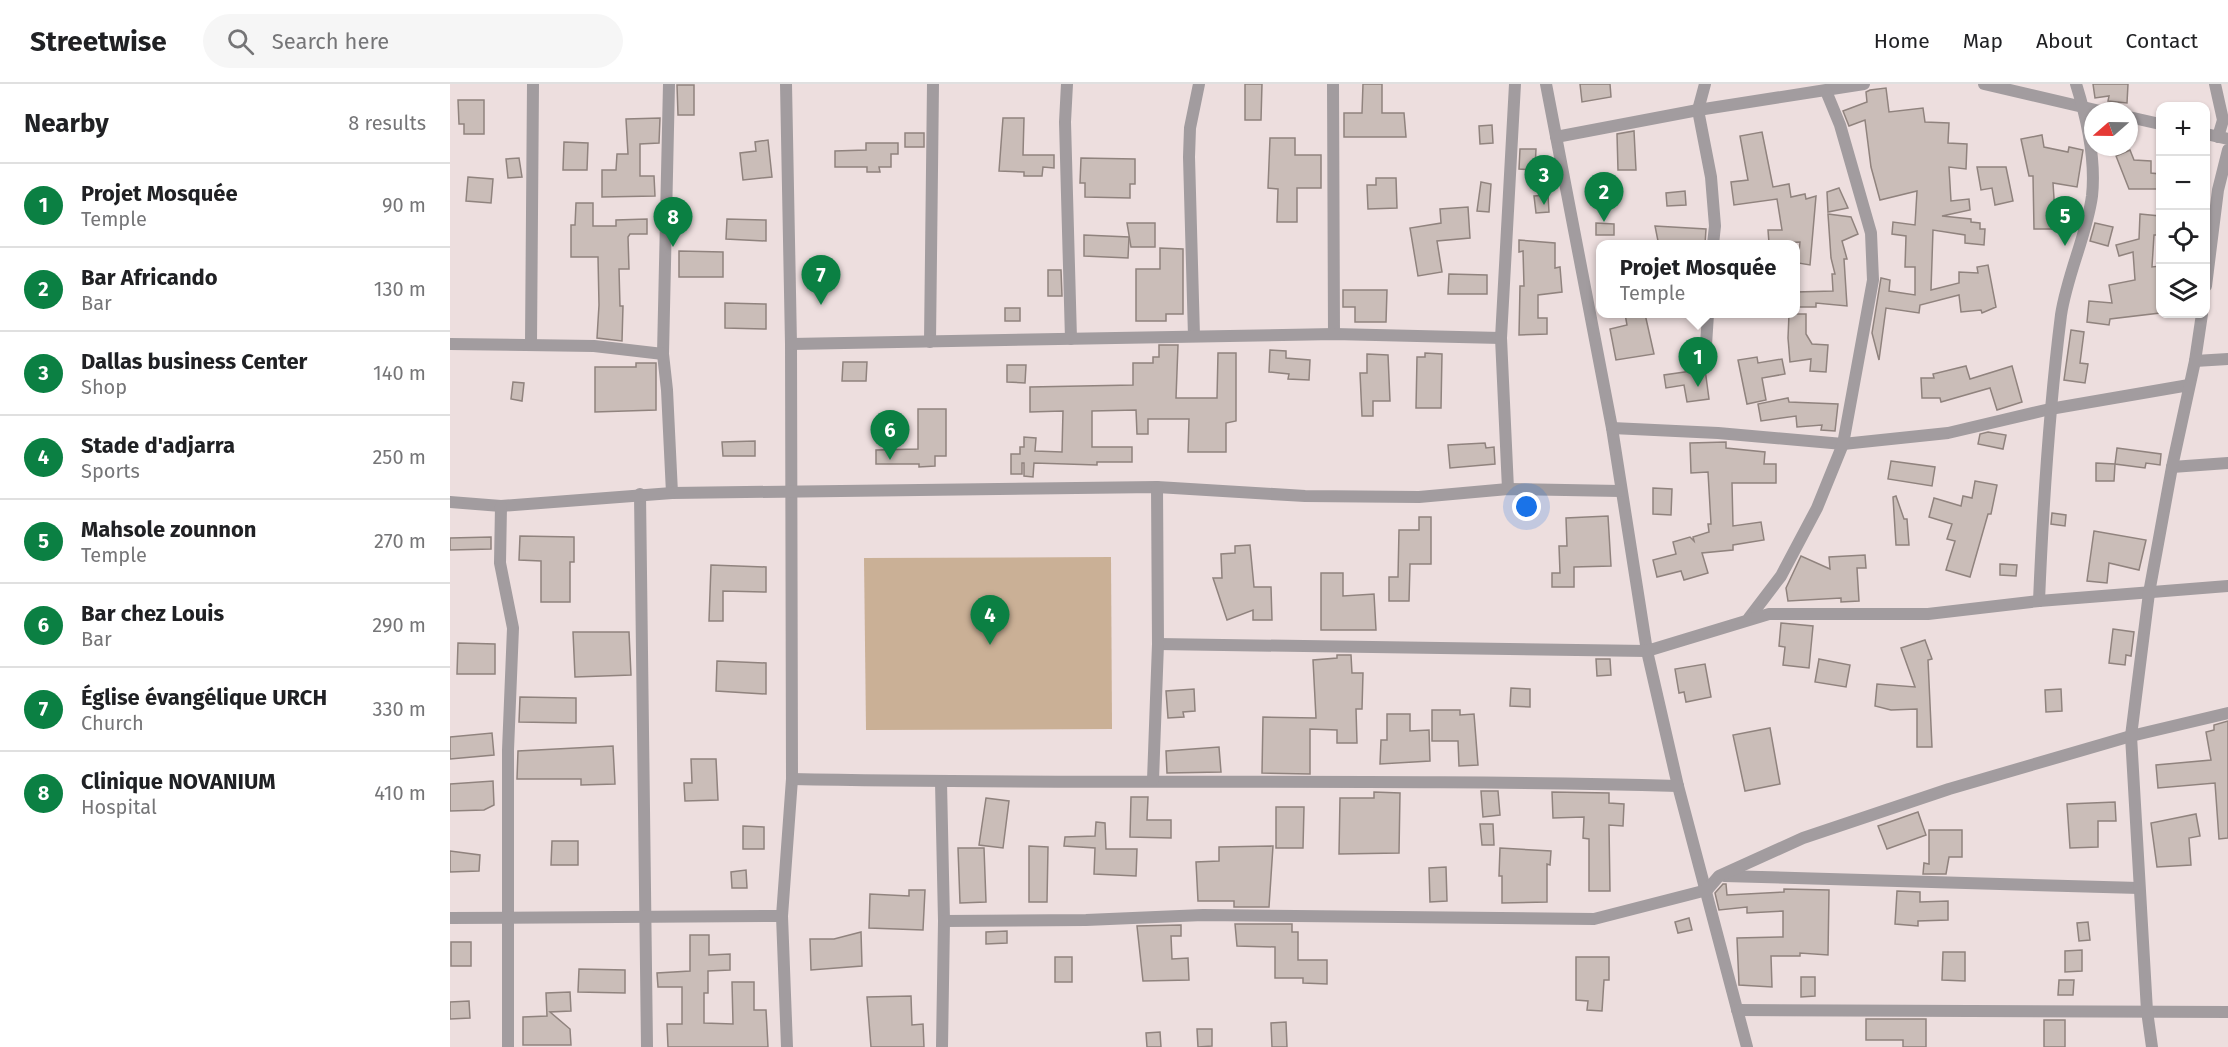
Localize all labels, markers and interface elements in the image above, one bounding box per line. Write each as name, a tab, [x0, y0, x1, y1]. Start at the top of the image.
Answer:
search box	[203, 14, 623, 68]
text: Streetwise	[30, 25, 167, 58]
icon: search	[224, 25, 257, 58]
text: Search here	[272, 28, 389, 55]
text: Home	[1874, 28, 1930, 54]
text: Map	[1963, 28, 2003, 54]
text: About	[2036, 28, 2093, 54]
text: Contact	[2126, 28, 2198, 54]
north arrow	[2084, 102, 2138, 156]
map controls	[2156, 102, 2210, 318]
button: +	[2156, 102, 2210, 156]
text: Nearby	[24, 108, 109, 139]
text: 8 results	[348, 111, 426, 135]
pin: 3	[1524, 156, 1564, 205]
button: −	[2156, 156, 2210, 210]
pin: 2	[1584, 172, 1624, 222]
text: Projet Mosquée	[81, 180, 238, 207]
text: 1	[39, 193, 48, 217]
text: 90 m	[382, 193, 426, 217]
pin: 5	[2046, 196, 2084, 246]
pin: 8	[654, 198, 692, 247]
text: Temple	[81, 207, 147, 231]
button: locate	[2156, 210, 2210, 264]
popup	[1596, 240, 1800, 318]
text: Projet Mosquée	[1620, 254, 1776, 281]
pin: 7	[802, 256, 841, 305]
text: Bar Africando	[81, 264, 218, 291]
button: layers	[2156, 264, 2210, 318]
text: 2	[38, 277, 49, 301]
text: 130 m	[374, 277, 426, 301]
text: Temple	[1620, 281, 1686, 305]
text: Bar	[81, 291, 112, 315]
pin: 1	[1678, 338, 1718, 387]
text: Dallas business Center	[81, 348, 307, 375]
text: 3	[38, 361, 49, 385]
text: 140 m	[373, 361, 426, 385]
text: Shop	[81, 375, 127, 399]
pin: 6	[870, 410, 910, 460]
text: Stade d'adjarra	[81, 432, 235, 459]
text: 4	[38, 445, 49, 469]
text: 250 m	[372, 445, 426, 469]
text: Sports	[81, 459, 140, 483]
your location	[1512, 492, 1541, 521]
text: Mahsole zounnon	[81, 516, 257, 543]
text: 5	[38, 529, 49, 553]
text: 270 m	[374, 529, 426, 553]
text: Temple	[81, 543, 147, 567]
pin: 4	[970, 596, 1010, 645]
text: Bar chez Louis	[81, 600, 224, 627]
text: 6	[38, 613, 49, 637]
text: 290 m	[372, 613, 426, 637]
text: Bar	[81, 627, 112, 651]
text: Église évangélique URCH	[81, 684, 327, 711]
text: 7	[39, 697, 48, 721]
text: 330 m	[372, 697, 426, 721]
text: Church	[81, 711, 144, 735]
text: Clinique NOVANIUM	[81, 768, 276, 795]
text: 8	[38, 781, 49, 805]
text: 410 m	[374, 781, 426, 805]
text: Hospital	[81, 795, 157, 819]

